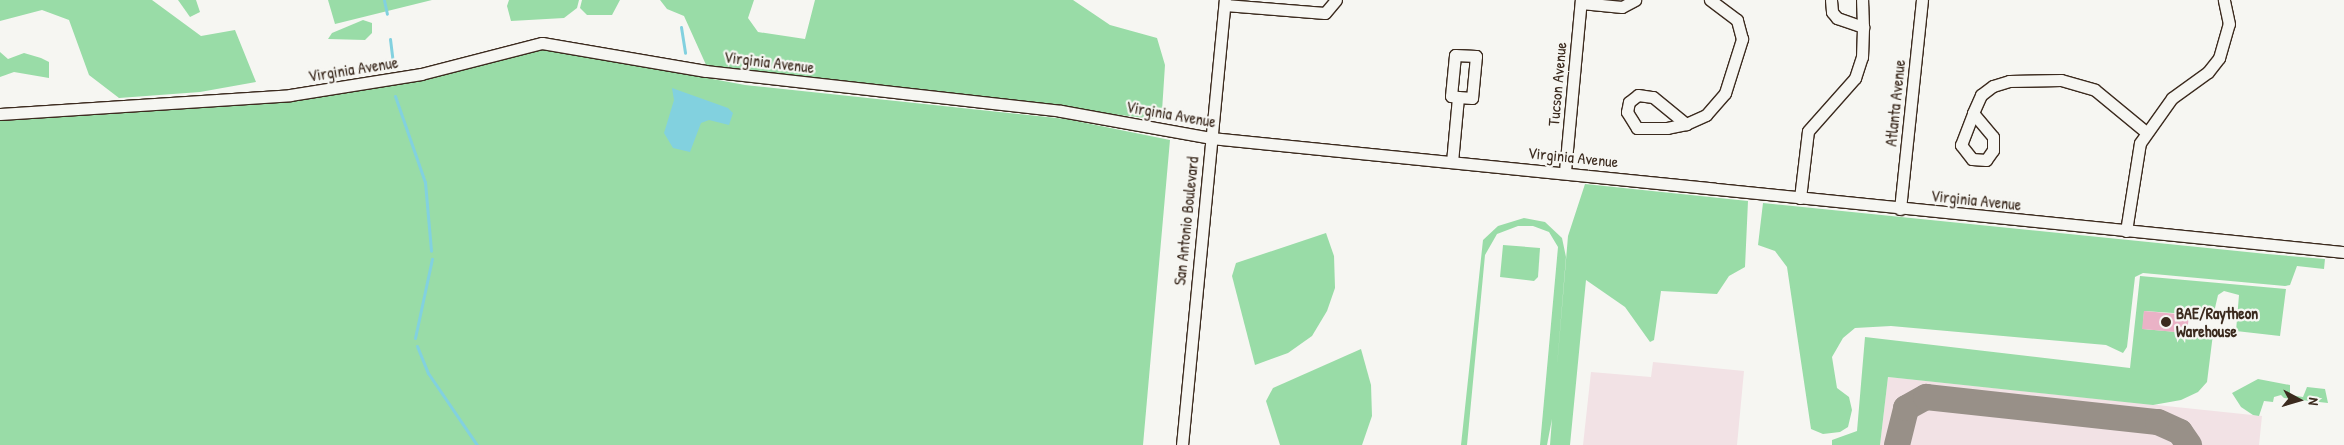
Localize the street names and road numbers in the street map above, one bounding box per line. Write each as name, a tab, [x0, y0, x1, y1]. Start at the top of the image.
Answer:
street label: Tucson Avenue	[1544, 41, 1570, 127]
street label: Virginia Avenue	[723, 47, 815, 77]
street label: Virginia Avenue	[307, 52, 399, 86]
street label: Atlanta Avenue	[1881, 59, 1909, 147]
street label: Virginia Avenue	[1125, 97, 1217, 131]
street label: Virginia Avenue	[1527, 143, 1619, 171]
street label: San Antonio Boulevard	[1170, 156, 1202, 286]
street label: Virginia Avenue	[1930, 186, 2022, 214]

